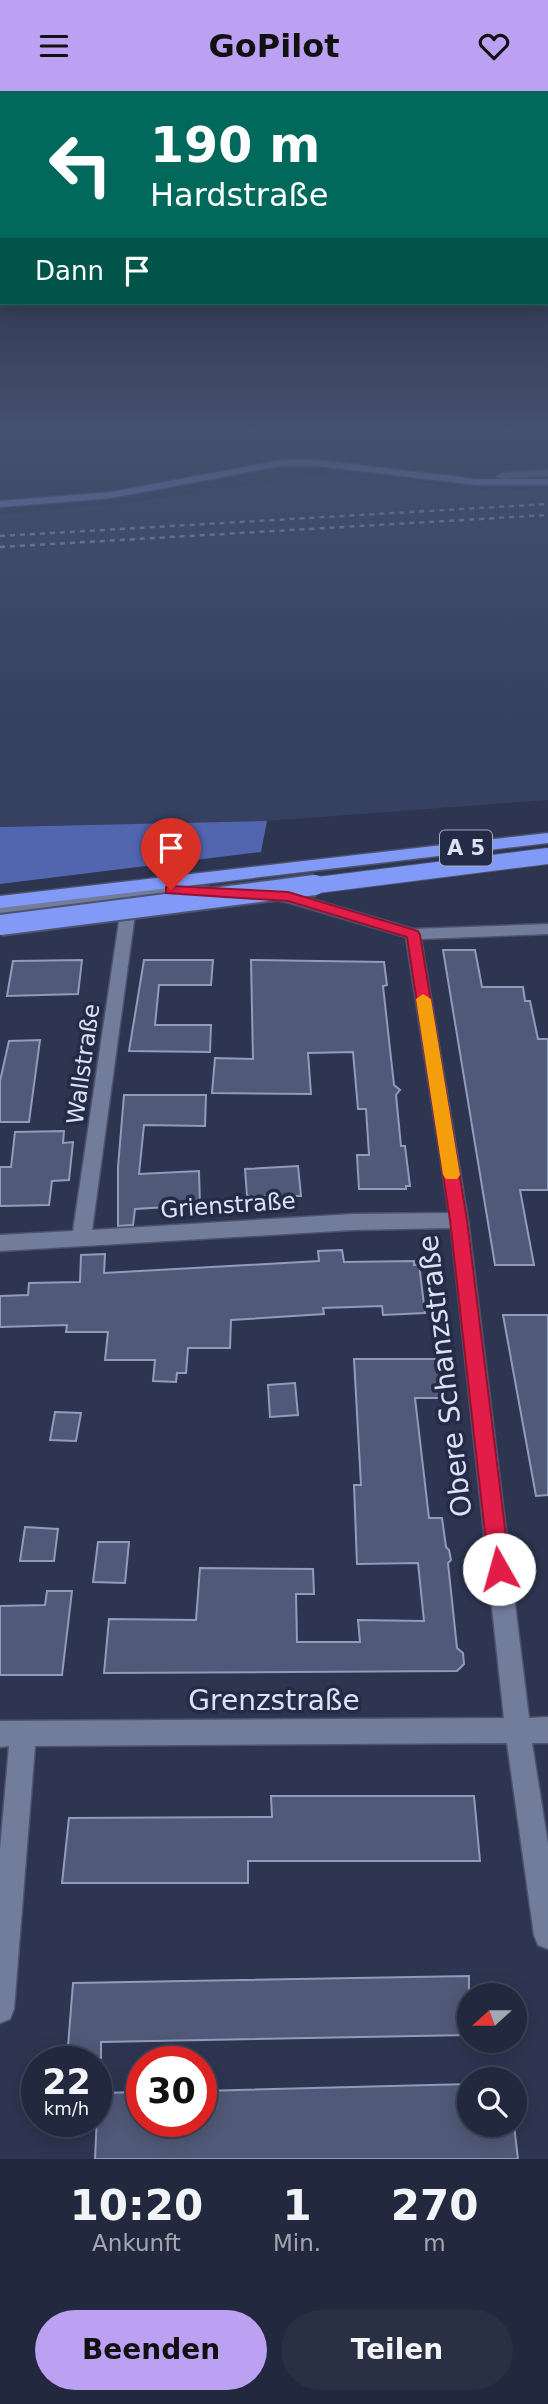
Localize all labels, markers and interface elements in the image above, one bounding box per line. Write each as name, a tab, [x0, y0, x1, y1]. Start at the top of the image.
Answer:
icon: menu	[35, 27, 73, 65]
text: GoPilot	[209, 27, 339, 65]
icon: heart	[475, 27, 513, 65]
text: 190 m	[150, 117, 320, 174]
icon: left	[35, 119, 126, 210]
text: Hardstraße	[150, 176, 328, 214]
icon: arrive	[118, 252, 156, 290]
text: Dann	[35, 256, 104, 286]
pin	[141, 818, 201, 890]
icon: arrive	[152, 829, 190, 867]
road number: A 5	[440, 831, 492, 865]
street label: Wallstraße	[62, 1002, 104, 1126]
street label: Grienstraße	[159, 1187, 297, 1223]
street label: Obere Schanzstraße	[411, 1233, 479, 1519]
position arrow	[462, 1532, 536, 1606]
street label: Grenzstraße	[188, 1684, 360, 1717]
north arrow	[457, 1983, 527, 2053]
map controls	[457, 1983, 527, 2137]
speed limit sign: 30	[126, 2046, 217, 2137]
text: 22	[42, 2062, 91, 2102]
button: search	[457, 2067, 527, 2137]
text: km/h	[44, 2098, 89, 2119]
text: 10:20	[70, 2181, 203, 2230]
text: 1	[282, 2181, 312, 2230]
text: 270	[391, 2181, 478, 2230]
text: Ankunft	[92, 2230, 181, 2256]
text: Min.	[273, 2230, 321, 2256]
text: m	[423, 2230, 446, 2256]
button: Beenden	[35, 2310, 267, 2390]
button: Teilen	[281, 2310, 513, 2390]

